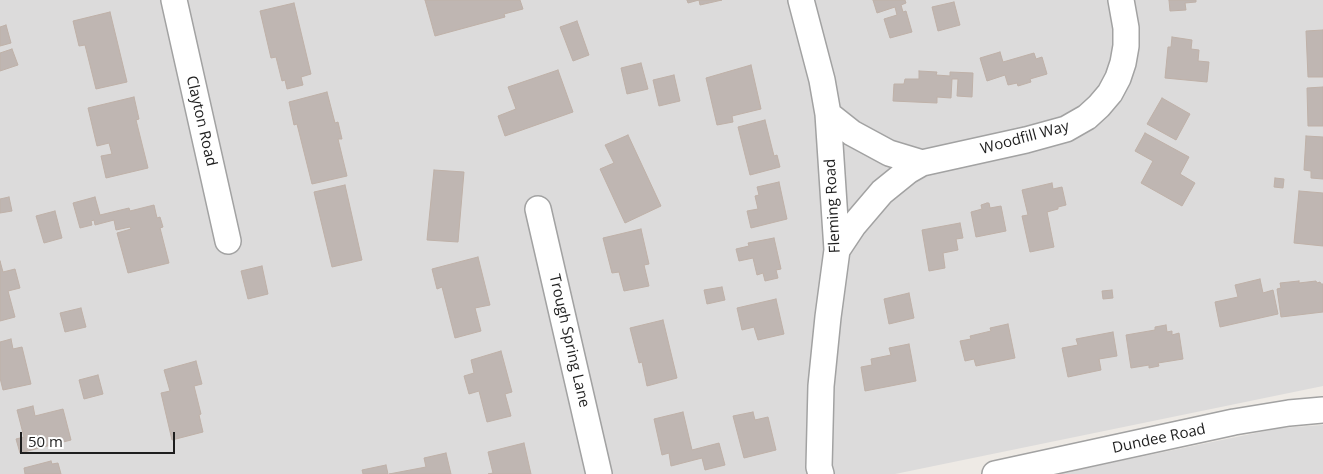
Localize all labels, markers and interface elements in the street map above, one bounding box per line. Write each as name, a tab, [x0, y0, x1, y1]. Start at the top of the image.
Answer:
street label: Clayton Road	[182, 74, 220, 168]
street label: Woodfill Way	[979, 118, 1071, 158]
street label: Fleming Road	[822, 158, 844, 254]
street label: Trough Spring Lane	[545, 273, 593, 409]
street label: Dundee Road	[1111, 420, 1207, 458]
scale bar	[22, 422, 178, 454]
text: 50 m	[28, 431, 63, 451]

